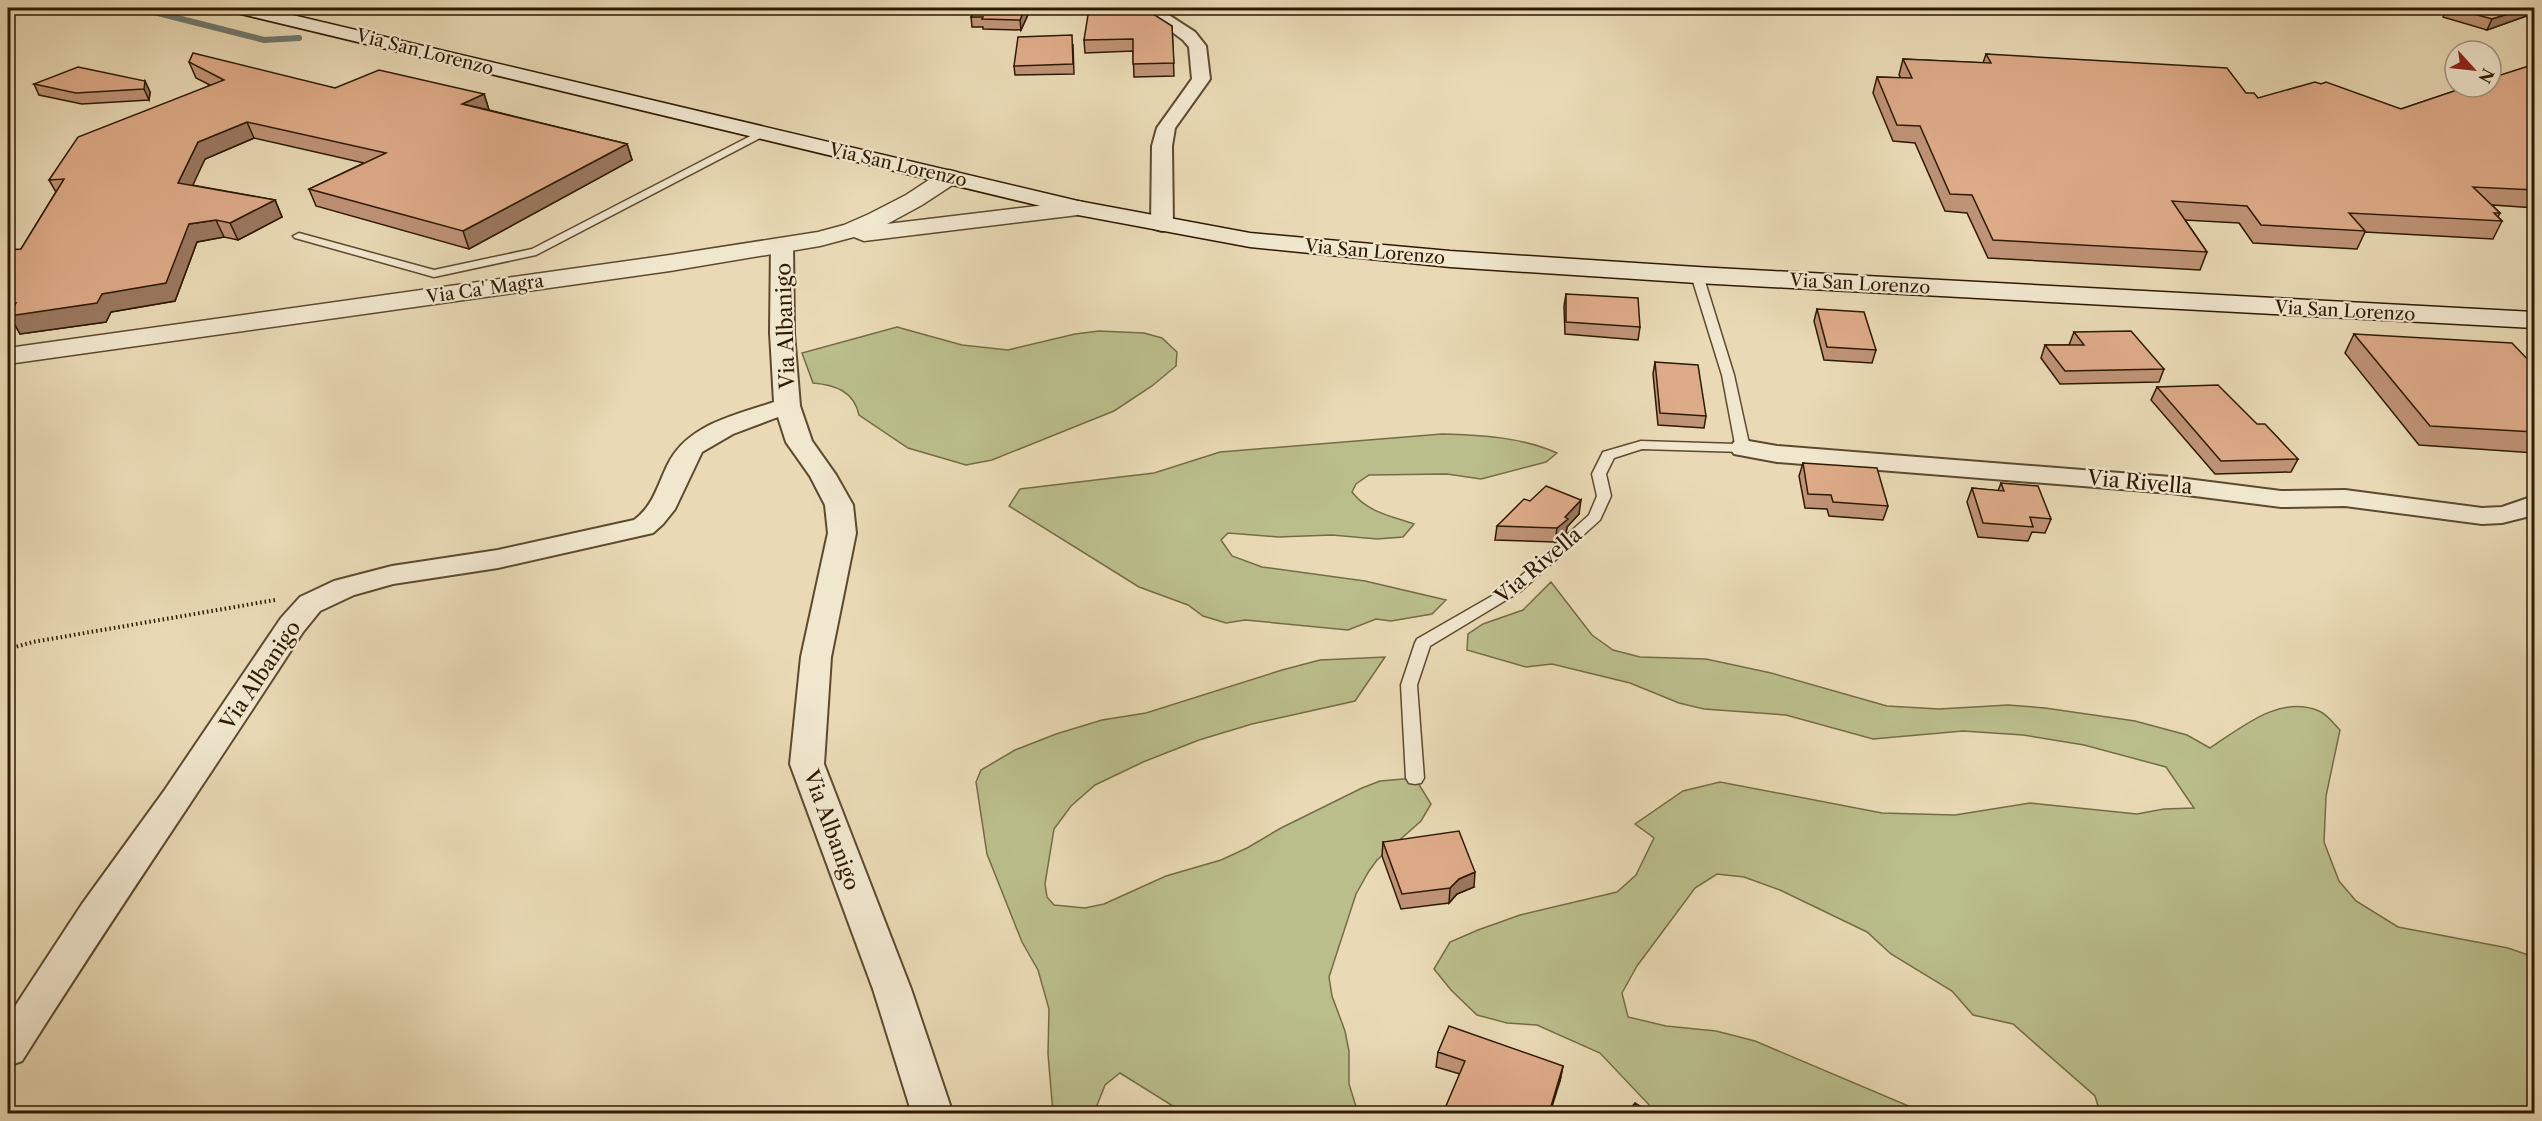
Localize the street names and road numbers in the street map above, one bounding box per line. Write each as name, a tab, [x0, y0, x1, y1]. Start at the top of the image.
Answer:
street label: Via San Lorenzo	[353, 24, 496, 80]
street label: Via San Lorenzo	[826, 138, 969, 192]
street label: Via San Lorenzo	[1303, 235, 1446, 269]
street label: Via Albanigo	[770, 263, 800, 390]
street label: Via San Lorenzo	[1788, 269, 1931, 299]
street label: Via Ca' Magra	[424, 270, 546, 308]
street label: Via San Lorenzo	[2273, 296, 2416, 326]
street label: Via Rivella	[2085, 465, 2195, 499]
street label: Via Rivella	[1489, 521, 1587, 609]
street label: Via Albanigo	[214, 616, 306, 735]
street label: Via Albanigo	[798, 766, 865, 894]

